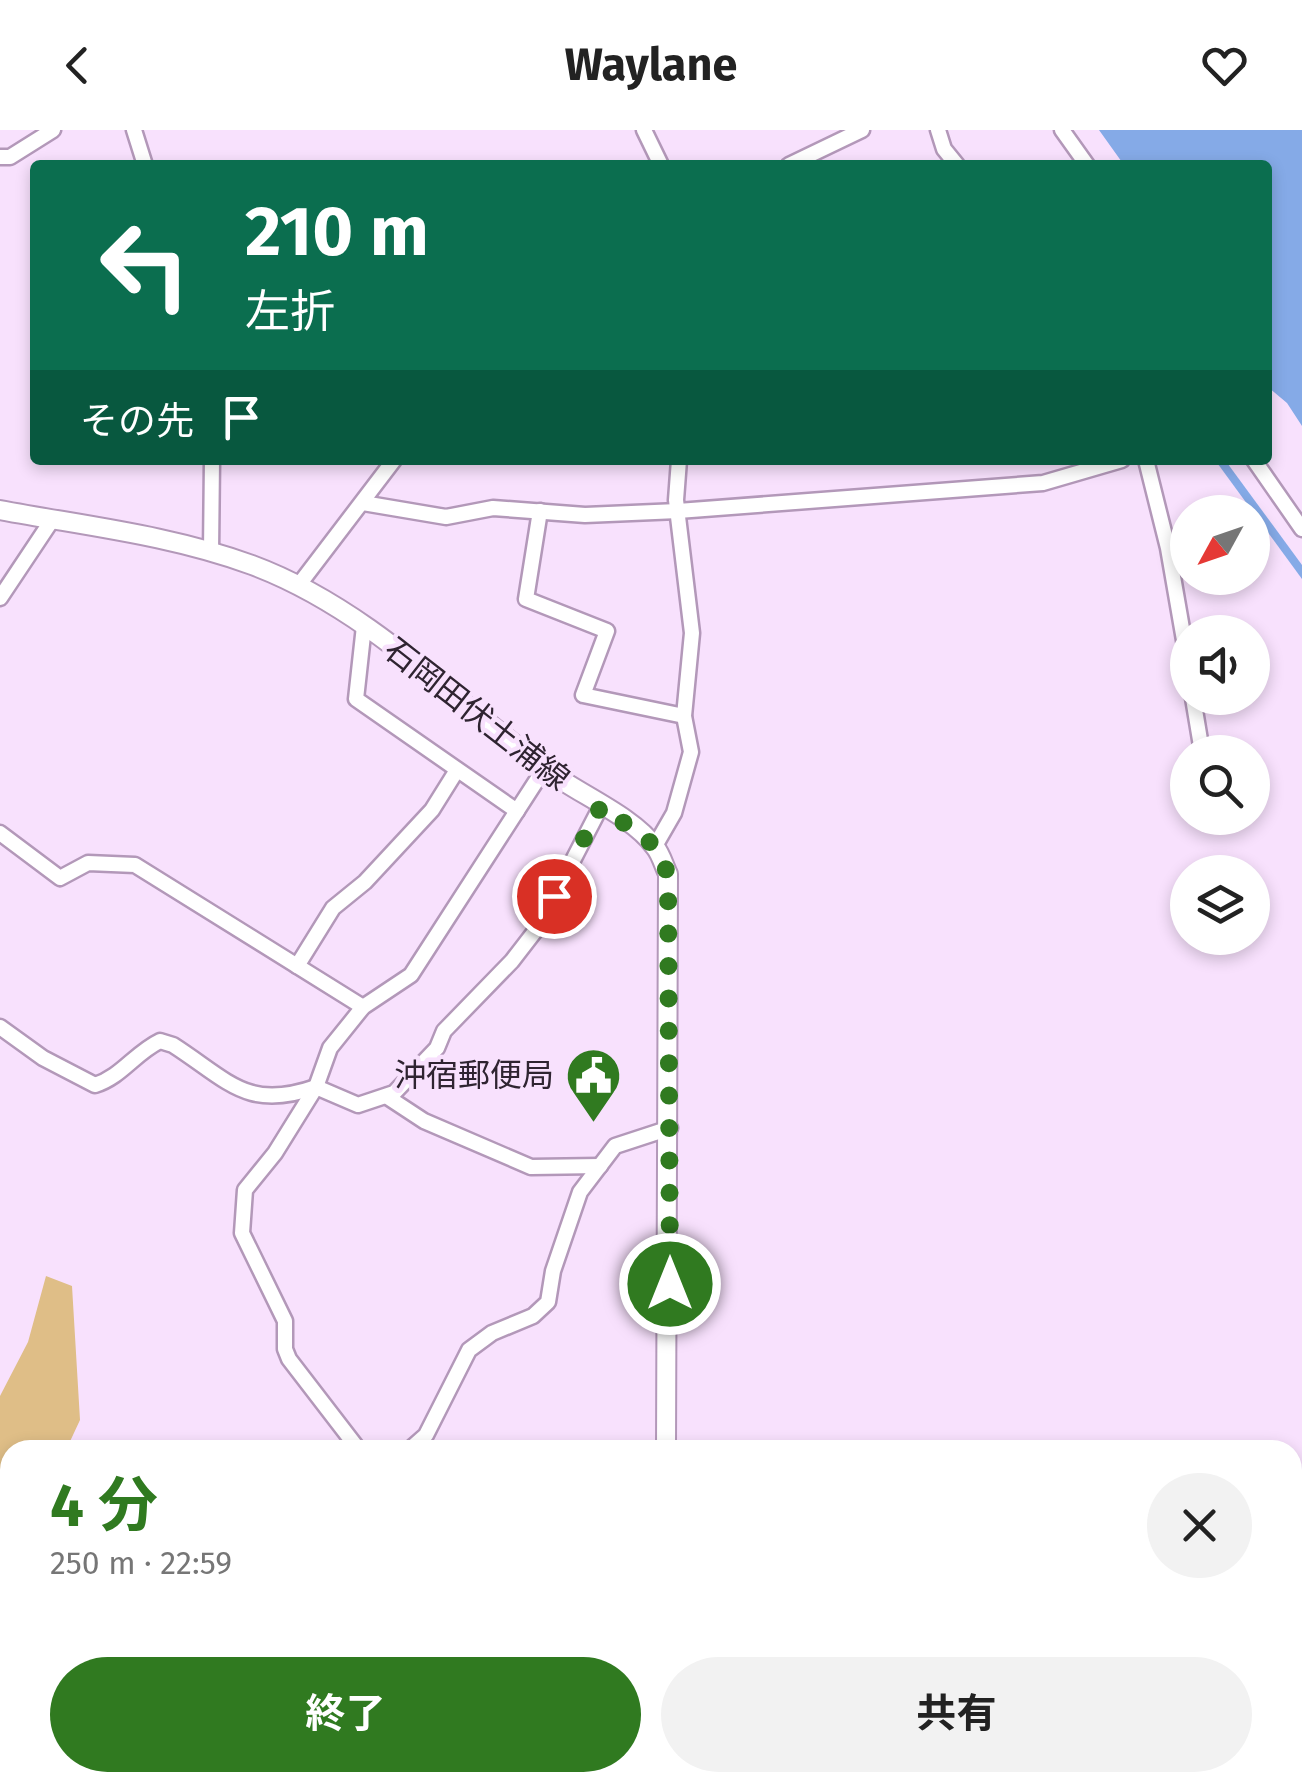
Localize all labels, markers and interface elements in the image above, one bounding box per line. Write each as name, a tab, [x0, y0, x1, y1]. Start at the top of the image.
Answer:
icon: back	[50, 38, 105, 93]
text: Waylane	[565, 38, 737, 92]
icon: heart	[1197, 38, 1252, 93]
text: 210 m	[245, 190, 429, 274]
icon: left	[80, 200, 210, 330]
text: 左折	[245, 285, 335, 339]
icon: arrive	[214, 390, 269, 445]
text: その先	[80, 398, 194, 444]
north arrow	[1170, 495, 1270, 595]
map controls	[1170, 495, 1270, 955]
button: sound	[1170, 615, 1270, 715]
street label: 石岡田伏土浦線	[377, 630, 577, 798]
button: search	[1170, 735, 1270, 835]
pin	[512, 854, 597, 939]
button: layers	[1170, 855, 1270, 955]
icon: arrive	[527, 869, 582, 924]
public building icon: 沖宿郵便局	[563, 1045, 623, 1124]
place label: 沖宿郵便局	[394, 1056, 554, 1094]
position arrow	[618, 1232, 722, 1336]
text: 4 分	[50, 1470, 158, 1542]
button: close	[1147, 1473, 1252, 1578]
text: 250 m · 22:59	[50, 1544, 232, 1582]
button: 終了	[50, 1657, 641, 1772]
button: 共有	[661, 1657, 1252, 1772]

